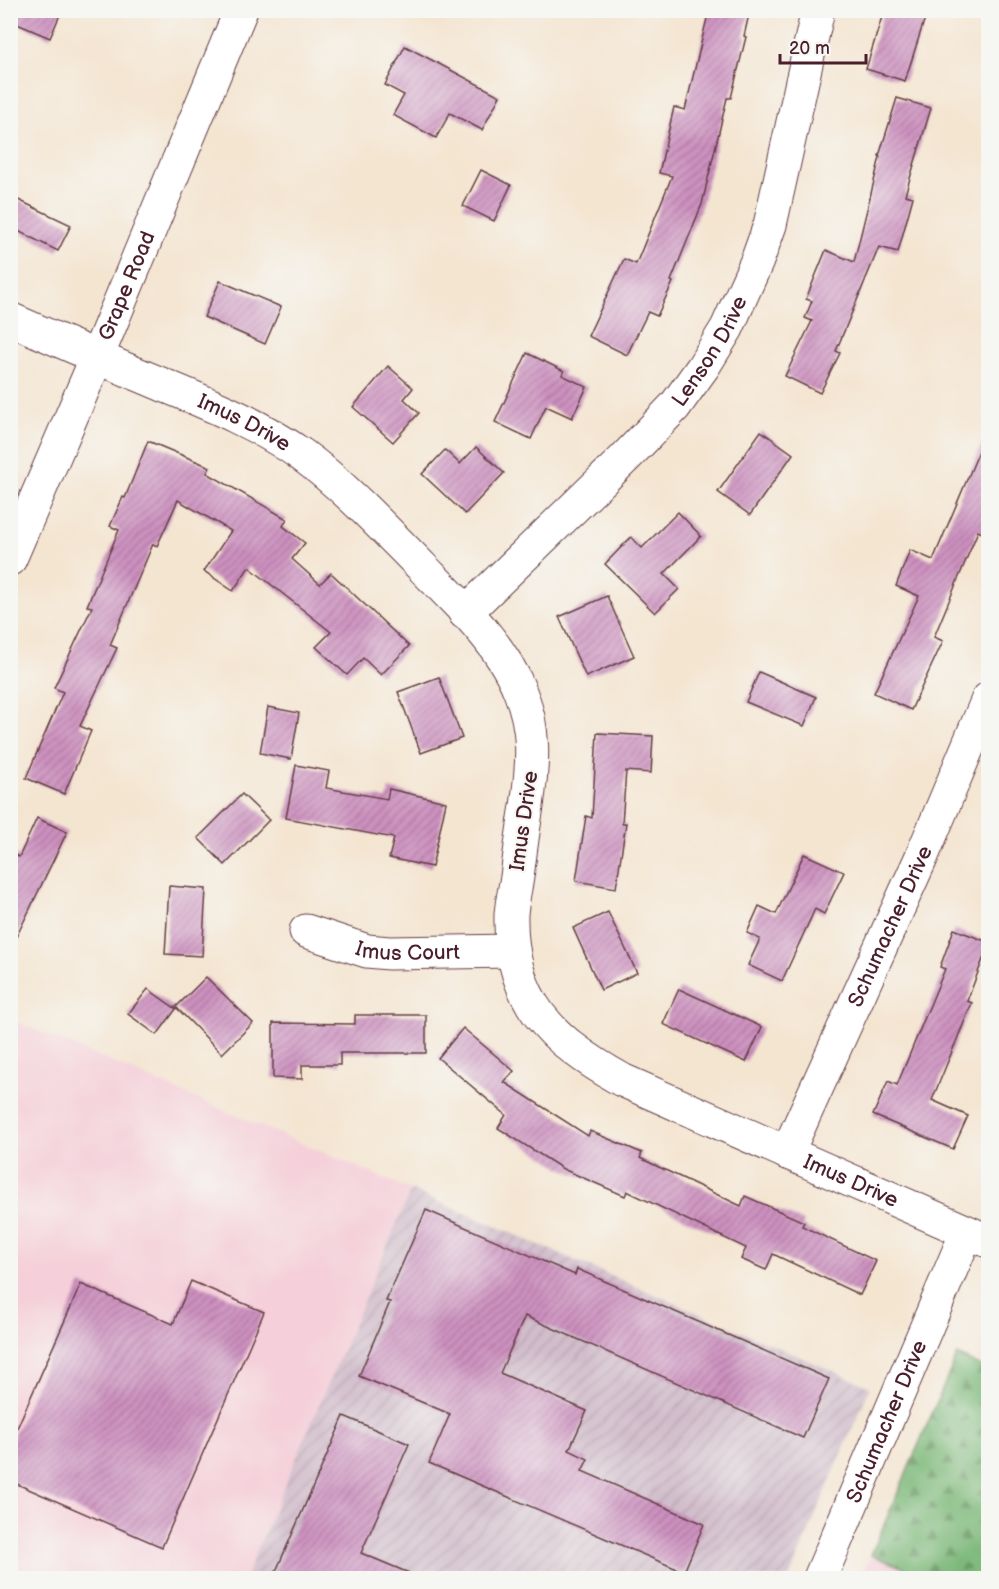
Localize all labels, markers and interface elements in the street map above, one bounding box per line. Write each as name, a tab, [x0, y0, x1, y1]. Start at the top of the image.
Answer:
scale bar	[780, 27, 866, 65]
text: 20 m	[789, 38, 830, 59]
street label: Grape Road	[93, 227, 160, 344]
street label: Lenson Drive	[666, 292, 752, 411]
street label: Imus Drive	[194, 388, 295, 456]
street label: Imus Drive	[505, 769, 543, 873]
street label: Schumacher Drive	[843, 842, 937, 1011]
street label: Imus Court	[352, 936, 461, 966]
street label: Imus Drive	[800, 1149, 902, 1213]
street label: Schumacher Drive	[841, 1336, 932, 1507]

